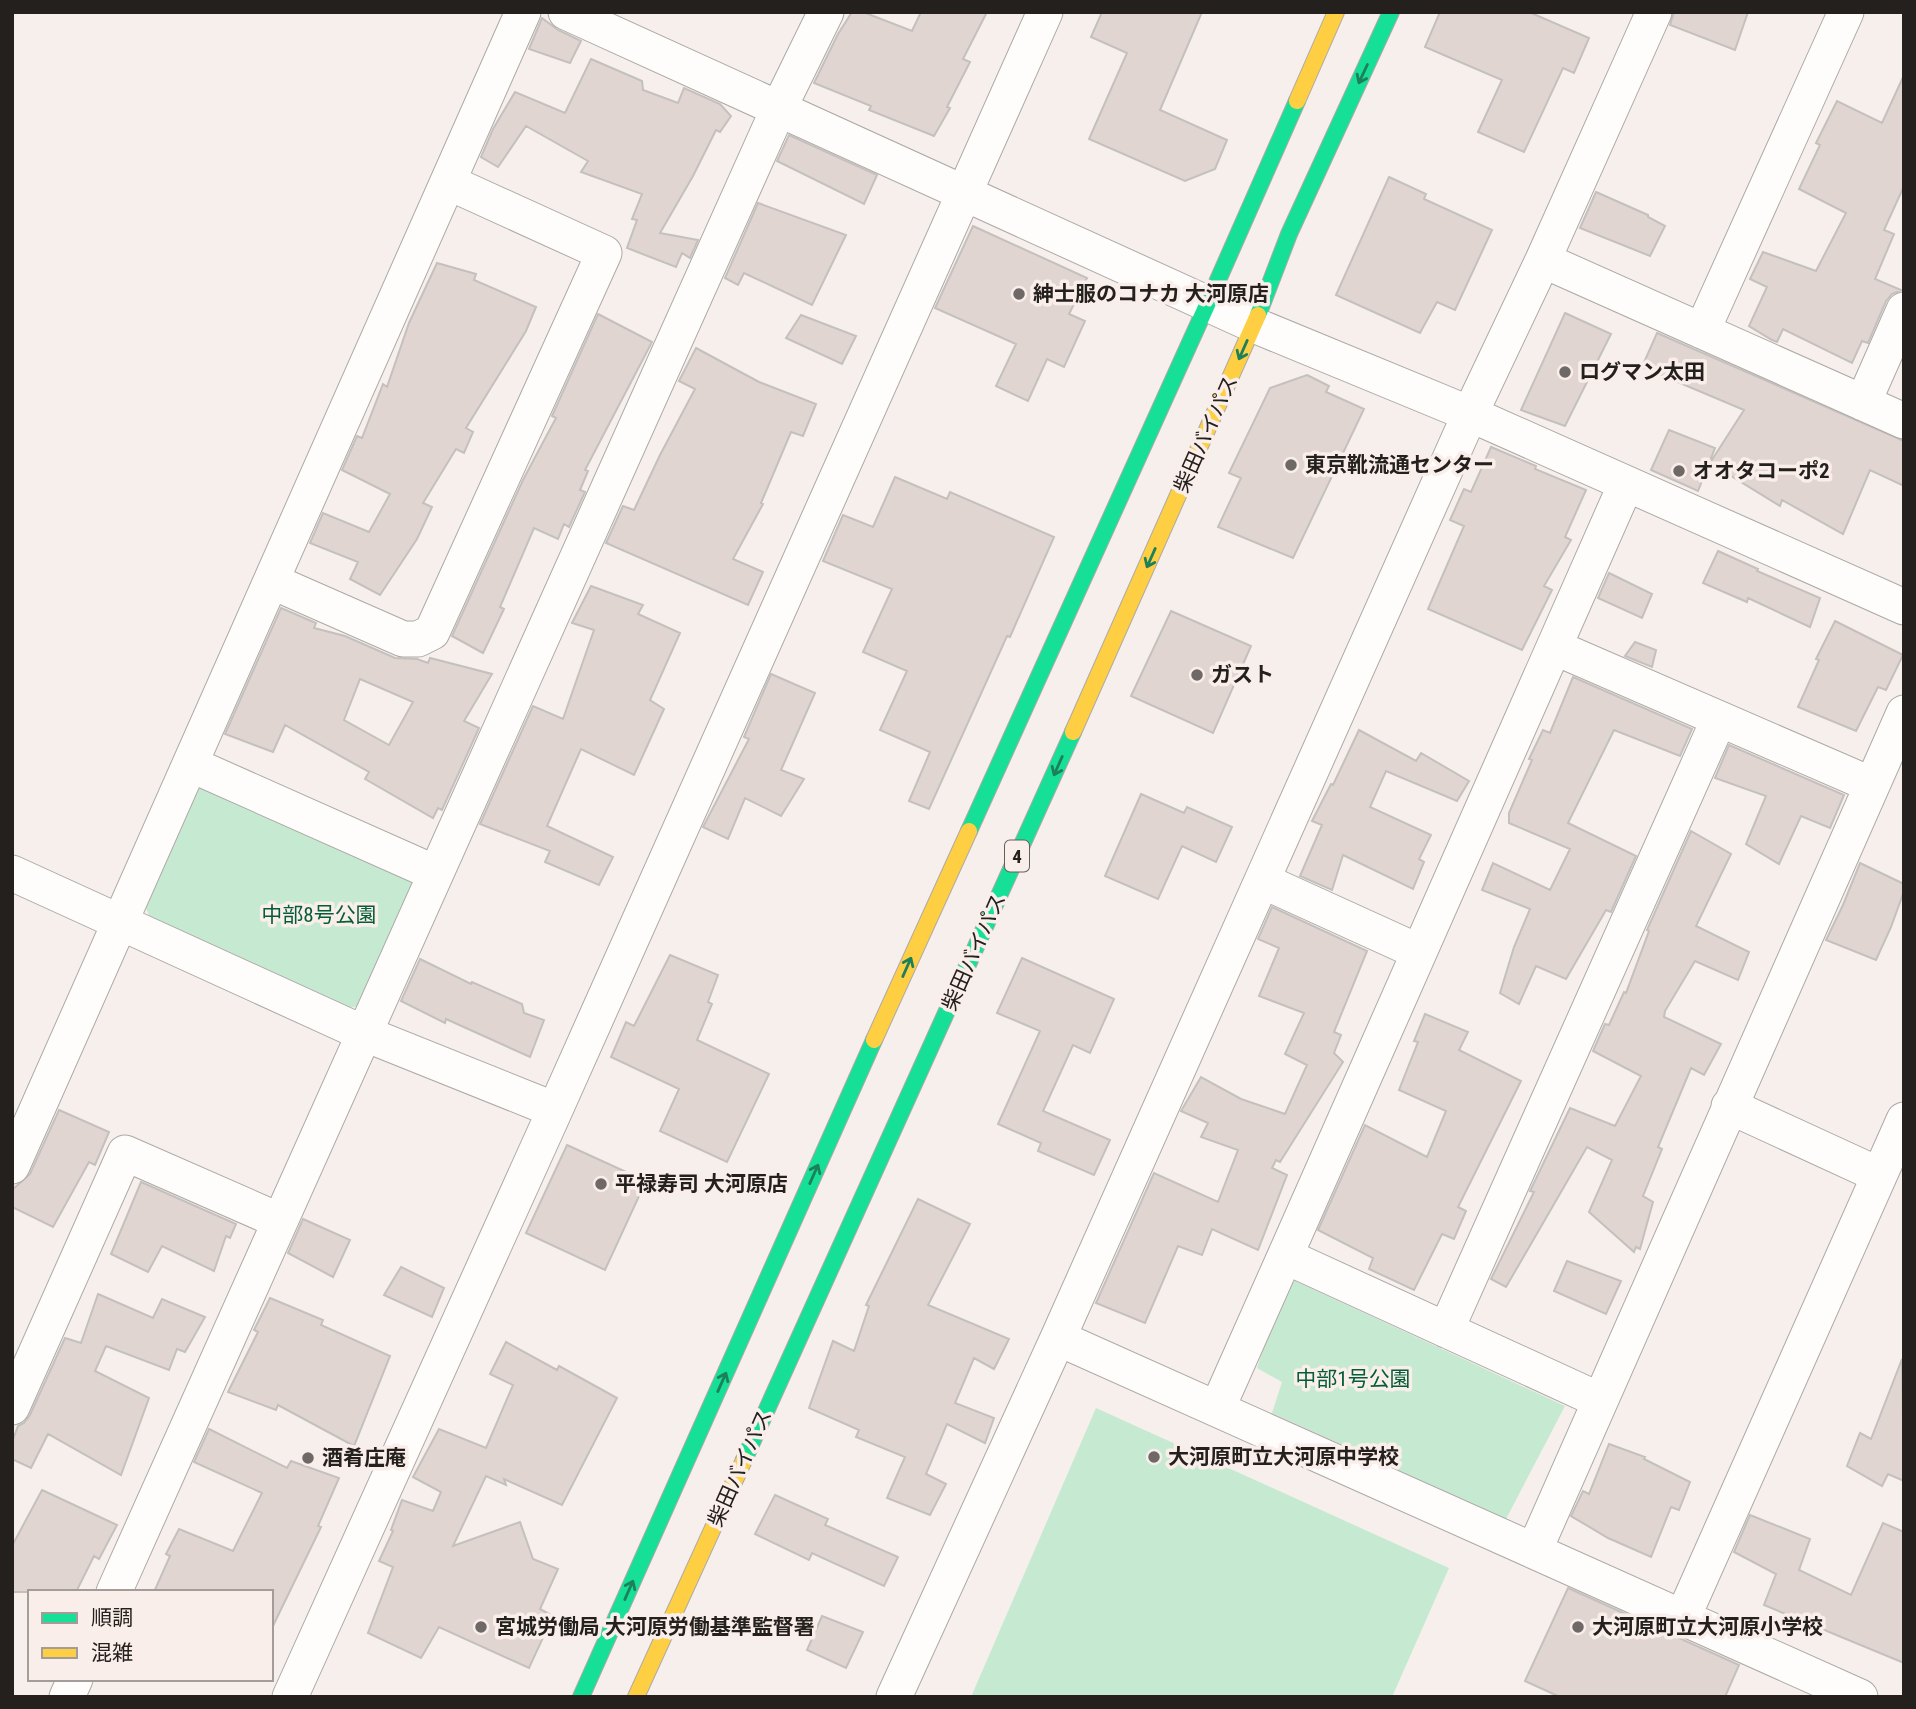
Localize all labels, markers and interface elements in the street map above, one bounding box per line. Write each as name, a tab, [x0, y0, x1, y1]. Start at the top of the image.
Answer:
one-way arrow	[1355, 63, 1369, 84]
place label: 紳士服のコナカ 大河原店	[1033, 282, 1269, 306]
marker: 紳士服のコナカ 大河原店	[1011, 286, 1027, 302]
one-way arrow	[1236, 339, 1249, 360]
place label: ログマン太田	[1579, 360, 1705, 384]
marker: ログマン太田	[1557, 364, 1573, 380]
street label: 柴田バイパス	[1169, 372, 1243, 496]
place label: 東京靴流通センター	[1305, 453, 1494, 477]
marker: 東京靴流通センター	[1283, 457, 1299, 473]
place label: オオタコーポ2	[1693, 459, 1830, 483]
marker: オオタコーポ2	[1671, 463, 1687, 479]
one-way arrow	[1144, 547, 1157, 569]
place label: ガスト	[1211, 663, 1274, 687]
marker: ガスト	[1189, 667, 1205, 683]
one-way arrow	[1051, 755, 1064, 776]
road number: 4	[1005, 841, 1029, 872]
street label: 柴田バイパス	[937, 890, 1011, 1014]
park label: 中部8号公園	[261, 903, 377, 927]
one-way arrow	[901, 956, 914, 978]
one-way arrow	[808, 1164, 821, 1185]
place label: 平禄寿司 大河原店	[615, 1172, 788, 1196]
marker: 平禄寿司 大河原店	[593, 1176, 609, 1192]
park label: 中部1号公園	[1295, 1367, 1411, 1391]
one-way arrow	[716, 1372, 729, 1393]
street label: 柴田バイパス	[703, 1406, 777, 1530]
place label: 大河原町立大河原中学校	[1168, 1445, 1399, 1469]
place label: 酒肴庄庵	[322, 1446, 406, 1470]
marker: 大河原町立大河原中学校	[1146, 1449, 1162, 1465]
marker: 酒肴庄庵	[300, 1450, 316, 1466]
one-way arrow	[623, 1580, 636, 1601]
legend	[28, 1590, 273, 1681]
text: 順調	[91, 1606, 133, 1630]
place label: 宮城労働局 大河原労働基準監督署	[495, 1615, 815, 1639]
place label: 大河原町立大河原小学校	[1592, 1615, 1823, 1639]
marker: 宮城労働局 大河原労働基準監督署	[473, 1619, 489, 1635]
marker: 大河原町立大河原小学校	[1570, 1619, 1586, 1635]
text: 混雑	[91, 1641, 133, 1665]

